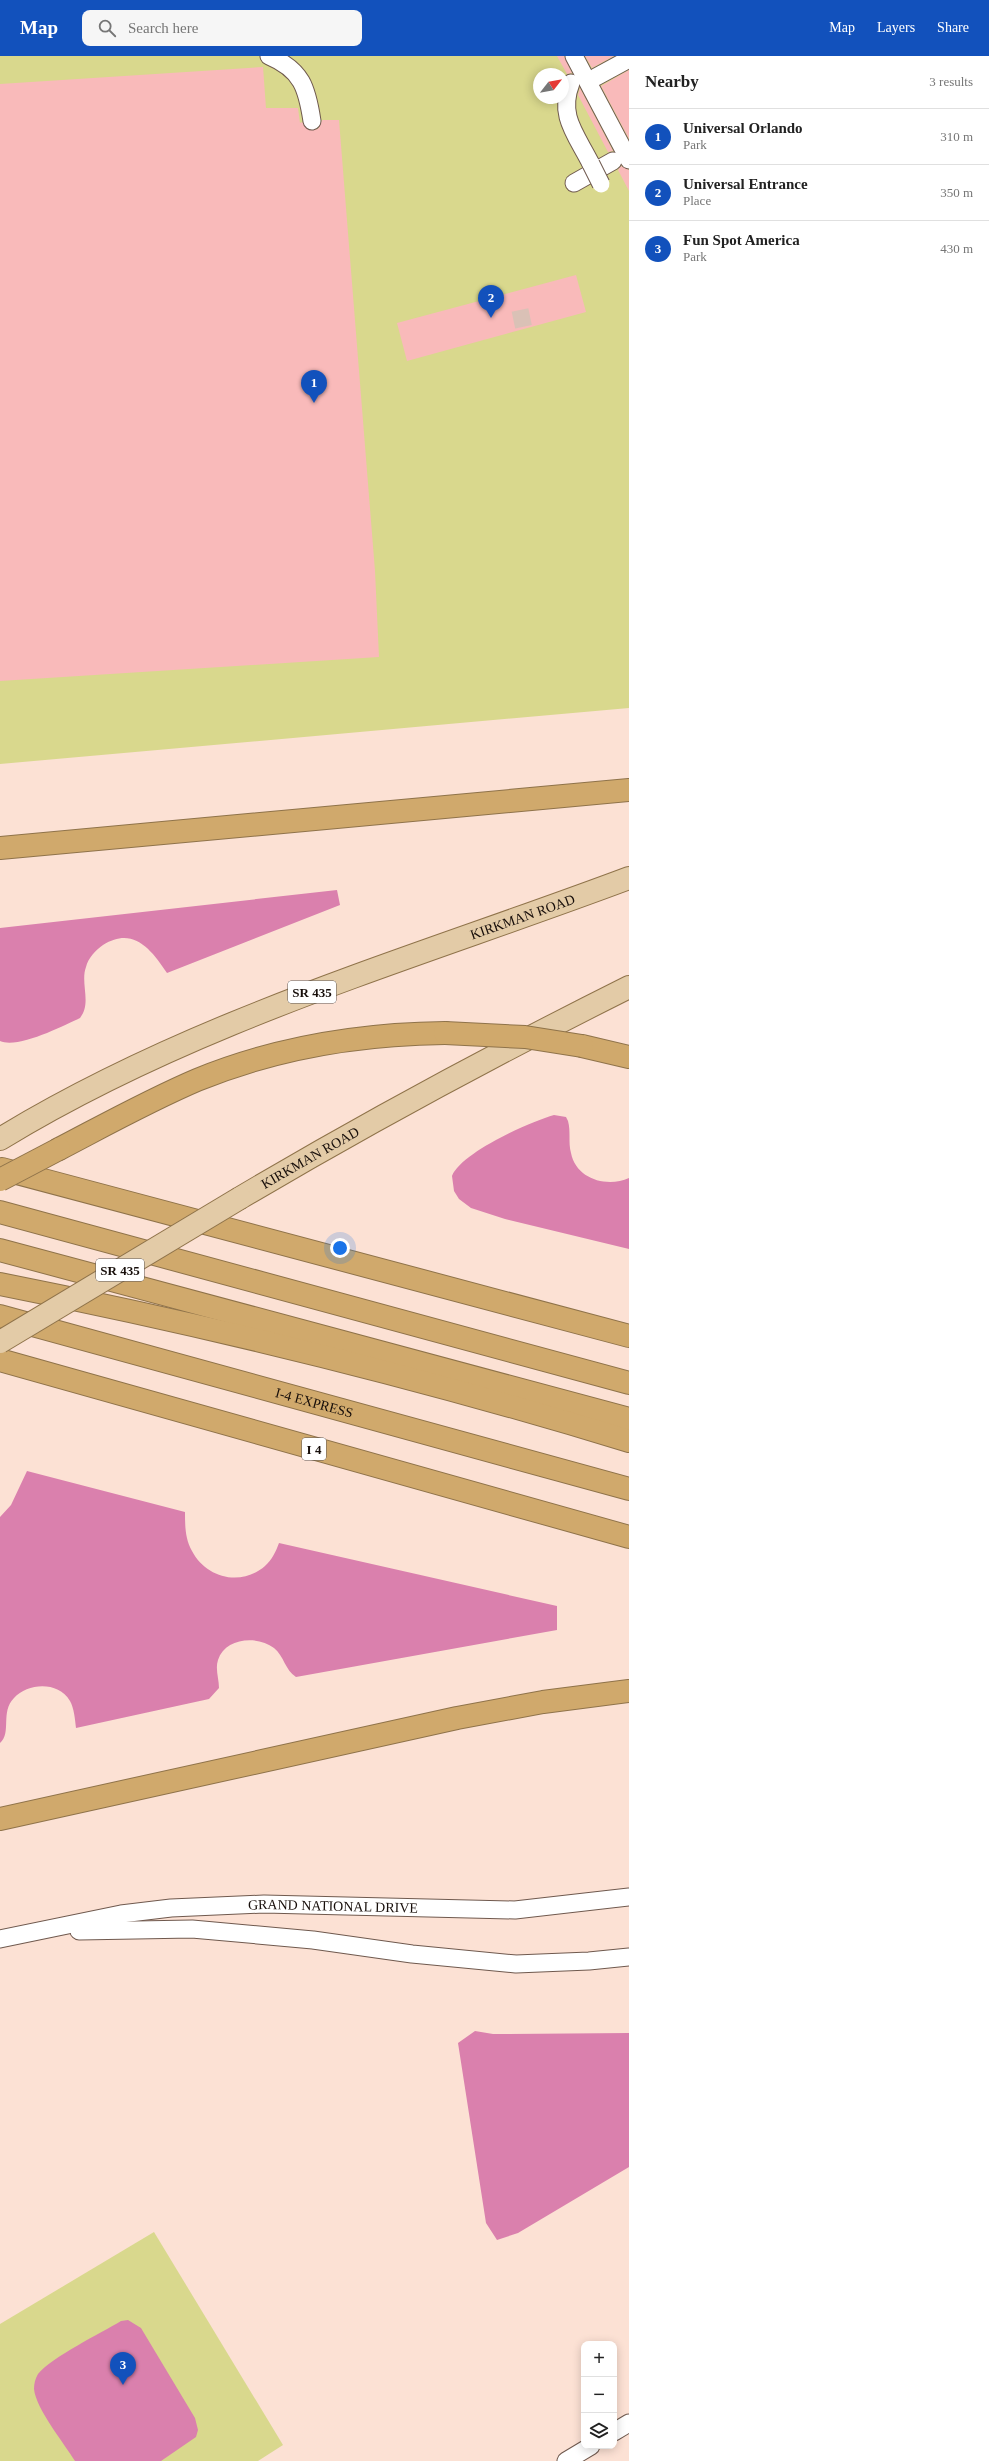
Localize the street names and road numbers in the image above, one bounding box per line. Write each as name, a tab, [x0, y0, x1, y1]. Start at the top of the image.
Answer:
street label: KIRKMAN ROAD	[468, 891, 577, 942]
road number: SR 435	[288, 981, 336, 1003]
street label: KIRKMAN ROAD	[259, 1124, 362, 1191]
road number: SR 435	[96, 1259, 144, 1281]
street label: I-4 EXPRESS	[274, 1385, 355, 1420]
road number: I 4	[302, 1438, 326, 1460]
street label: GRAND NATIONAL DRIVE	[248, 1896, 418, 1915]

